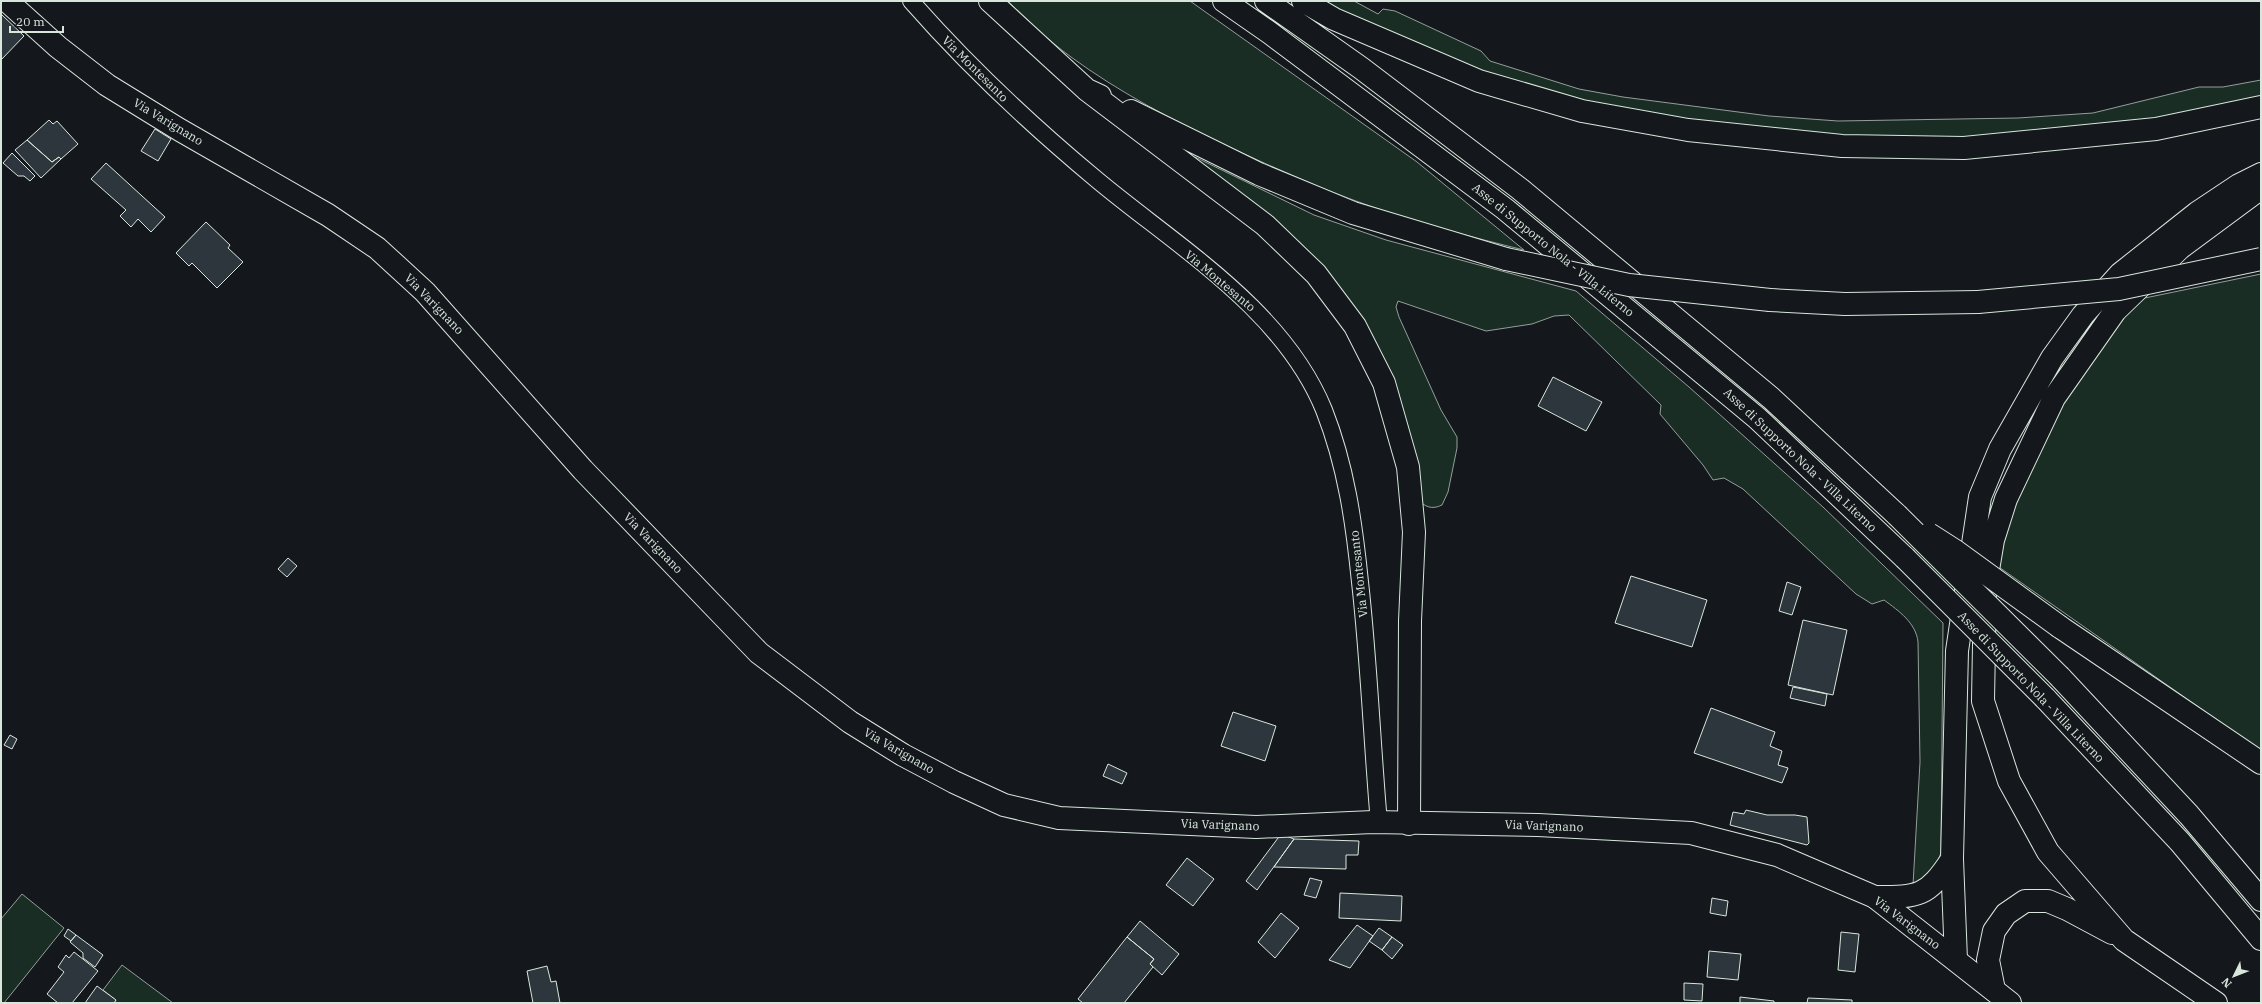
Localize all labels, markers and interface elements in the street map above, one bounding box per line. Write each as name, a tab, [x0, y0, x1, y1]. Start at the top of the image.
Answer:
scale bar	[10, 8, 63, 34]
text: 20 m	[16, 14, 45, 29]
street label: Via Montesanto	[939, 32, 1012, 105]
street label: Via Varignano	[131, 95, 206, 148]
street label: Asse di Supporto Nola - Villa Literno	[1469, 180, 1638, 320]
street label: Via Montesanto	[1182, 247, 1259, 315]
street label: Via Varignano	[402, 270, 467, 337]
street label: Asse di Supporto Nola - Villa Literno	[1721, 385, 1880, 535]
street label: Via Varignano	[621, 509, 686, 576]
street label: Via Montesanto	[1346, 530, 1371, 618]
street label: Asse di Supporto Nola - Villa Literno	[1955, 608, 2108, 765]
street label: Via Varignano	[861, 724, 937, 777]
street label: Via Varignano	[1180, 816, 1260, 833]
street label: Via Varignano	[1504, 817, 1584, 834]
street label: Via Varignano	[1871, 893, 1943, 952]
north arrow	[2214, 956, 2254, 996]
text: N	[2218, 975, 2235, 991]

